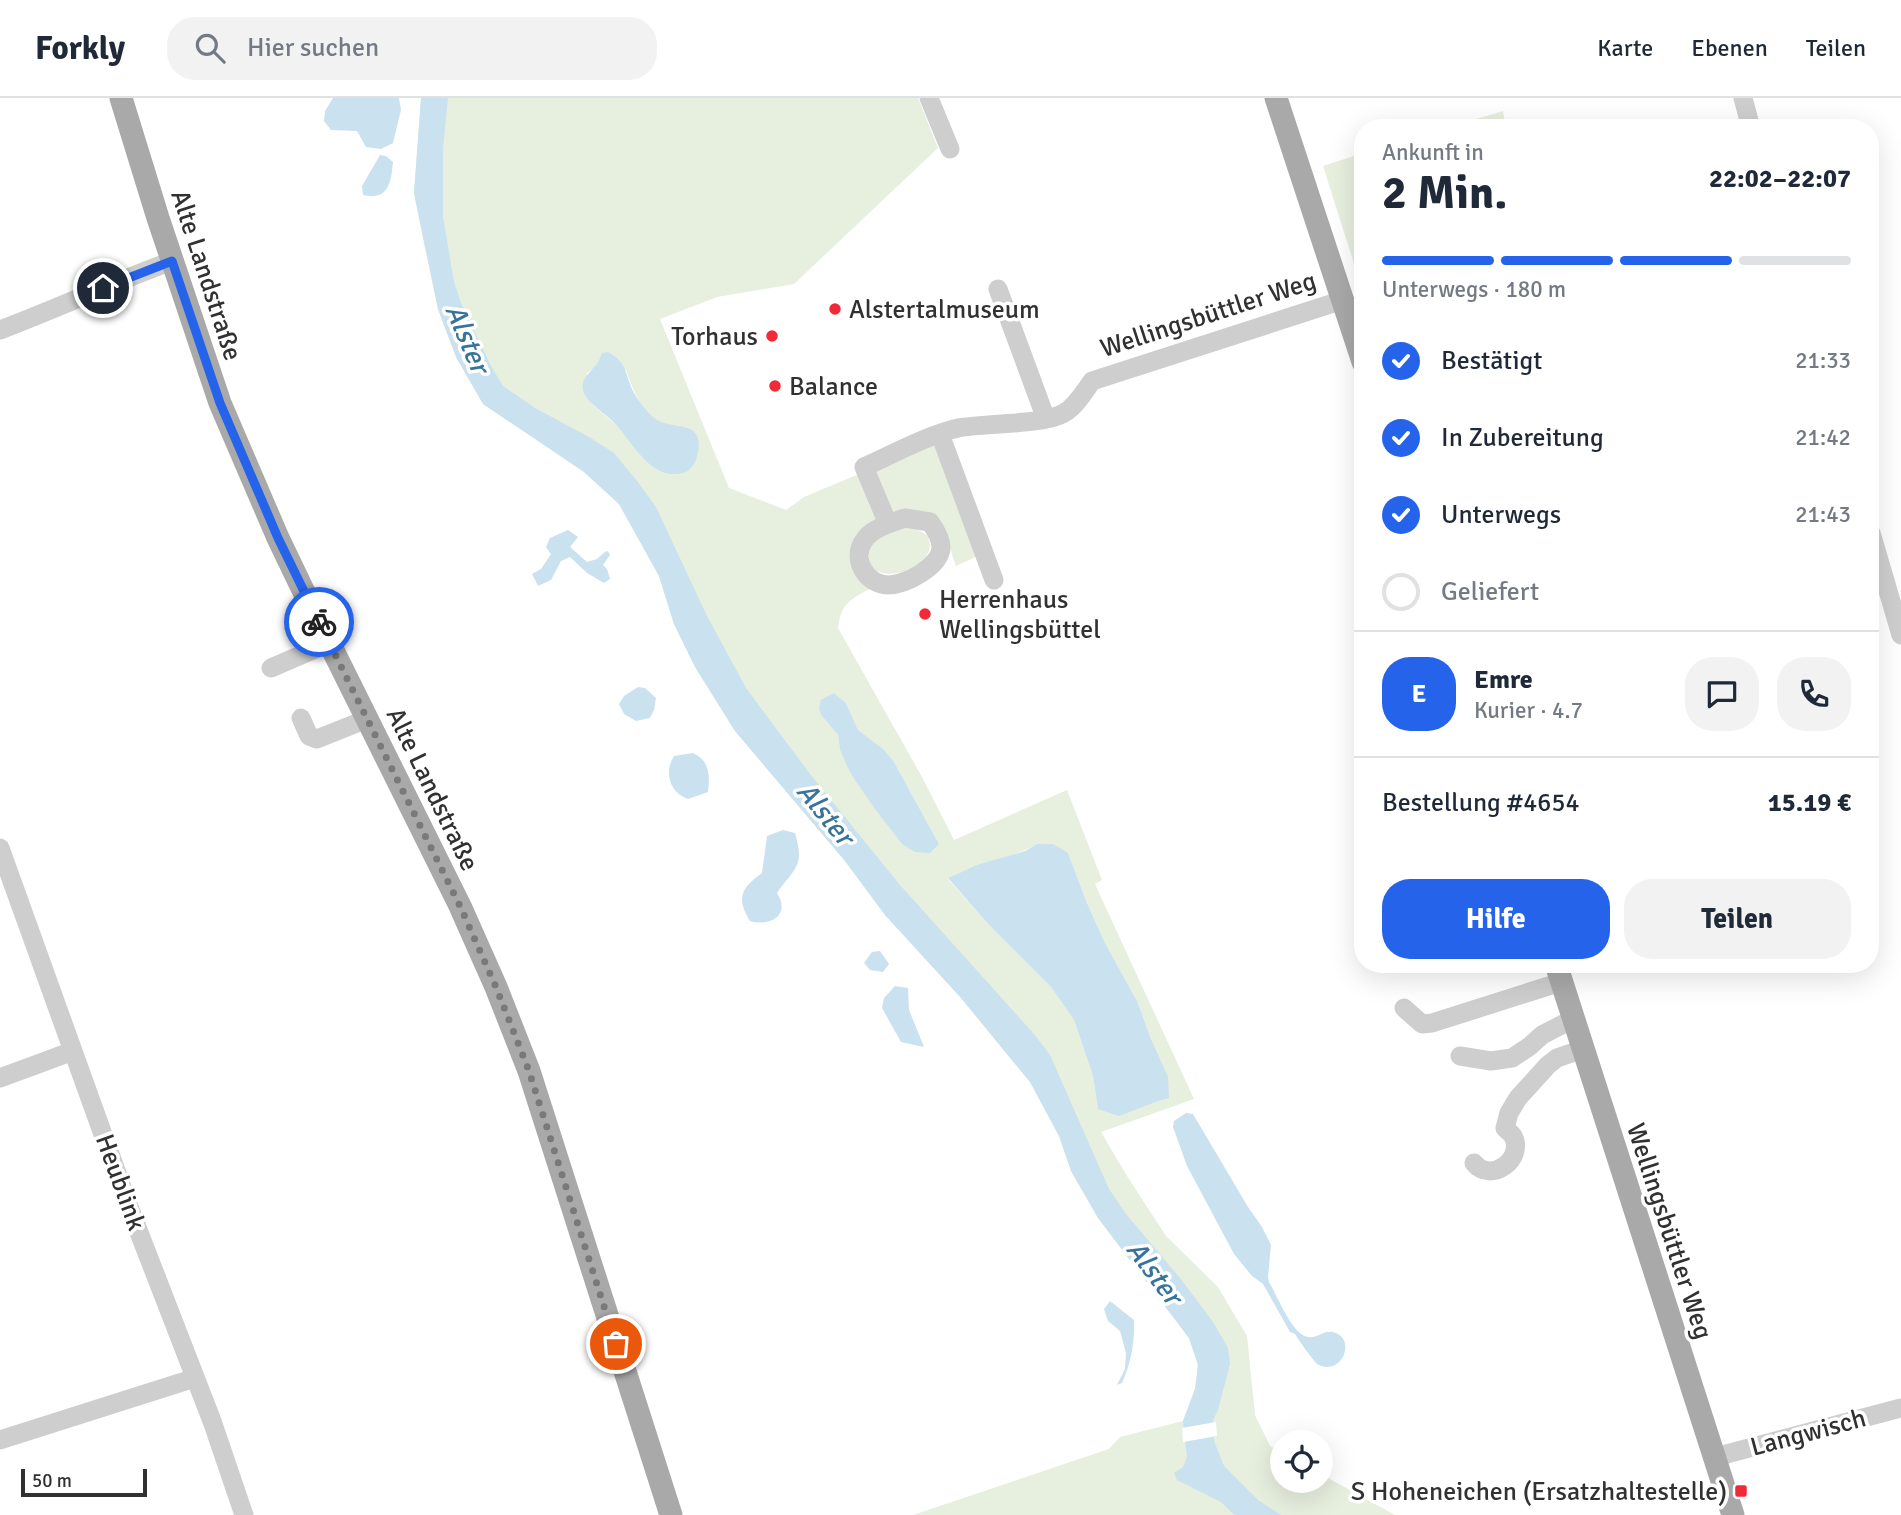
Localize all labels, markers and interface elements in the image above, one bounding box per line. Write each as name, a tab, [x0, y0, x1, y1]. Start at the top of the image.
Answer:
search box	[167, 17, 657, 80]
text: Forkly	[35, 28, 125, 69]
icon: search	[191, 29, 229, 67]
text: Hier suchen	[247, 32, 379, 64]
text: Karte	[1597, 33, 1653, 63]
text: Ebenen	[1691, 33, 1768, 63]
text: Teilen	[1806, 33, 1866, 63]
text: Ankunft in	[1382, 138, 1484, 167]
text: 22:02–22:07	[1709, 163, 1851, 195]
text: 2 Min.	[1382, 165, 1507, 221]
street label: Alte Landstraße	[163, 186, 249, 365]
pin	[73, 258, 133, 318]
street label: Wellingsbüttler Weg	[1096, 265, 1320, 365]
icon: home	[84, 269, 122, 307]
text: Unterwegs · 180 m	[1382, 275, 1566, 304]
place label: Alstertalmuseum	[849, 294, 1040, 326]
water label: Alster	[438, 299, 498, 381]
marker: Alstertalmuseum	[827, 301, 843, 317]
place label: Torhaus	[671, 321, 758, 353]
marker: Torhaus	[764, 328, 780, 344]
icon: check	[1382, 342, 1420, 380]
text: Bestätigt	[1441, 345, 1542, 377]
text: 21:33	[1795, 346, 1851, 375]
place label: Balance	[789, 371, 878, 403]
marker: Balance	[767, 378, 783, 394]
icon: check	[1382, 419, 1420, 457]
text: In Zubereitung	[1441, 422, 1604, 454]
text: 21:42	[1795, 423, 1851, 452]
icon: check	[1382, 496, 1420, 534]
text: Unterwegs	[1441, 499, 1561, 531]
text: 21:43	[1795, 500, 1851, 529]
text: Geliefert	[1441, 576, 1539, 608]
place label: Herrenhaus Wellingsbüttel	[939, 584, 1101, 646]
courier	[284, 587, 354, 657]
icon: bike	[300, 603, 338, 641]
marker: Herrenhaus Wellingsbüttel	[917, 606, 933, 622]
button: chat	[1685, 657, 1759, 731]
button: phone	[1777, 657, 1851, 731]
text: Emre	[1474, 664, 1533, 696]
text: E	[1412, 678, 1426, 710]
text: Kurier · 4.7	[1474, 696, 1583, 725]
street label: Alte Landstraße	[379, 703, 485, 876]
water label: Alster	[790, 775, 863, 855]
text: Bestellung #4654	[1382, 787, 1579, 819]
text: 15.19 €	[1768, 787, 1851, 819]
button: Hilfe	[1382, 879, 1610, 959]
button: Teilen	[1624, 879, 1851, 959]
street label: Wellingsbüttler Weg	[1619, 1119, 1719, 1343]
street label: Heublink	[88, 1130, 152, 1235]
water label: Alster	[1119, 1234, 1191, 1314]
pin	[586, 1314, 646, 1374]
icon: bag	[597, 1325, 635, 1363]
street label: Langwisch	[1747, 1402, 1870, 1464]
map controls	[1270, 1430, 1333, 1493]
button: locate	[1270, 1430, 1333, 1493]
scale bar	[21, 1466, 147, 1498]
text: 50 m	[32, 1469, 72, 1493]
place label: S Hoheneichen (Ersatzhaltestelle)	[1351, 1476, 1727, 1508]
marker: S Hoheneichen (Ersatzhaltestelle)	[1733, 1483, 1749, 1499]

